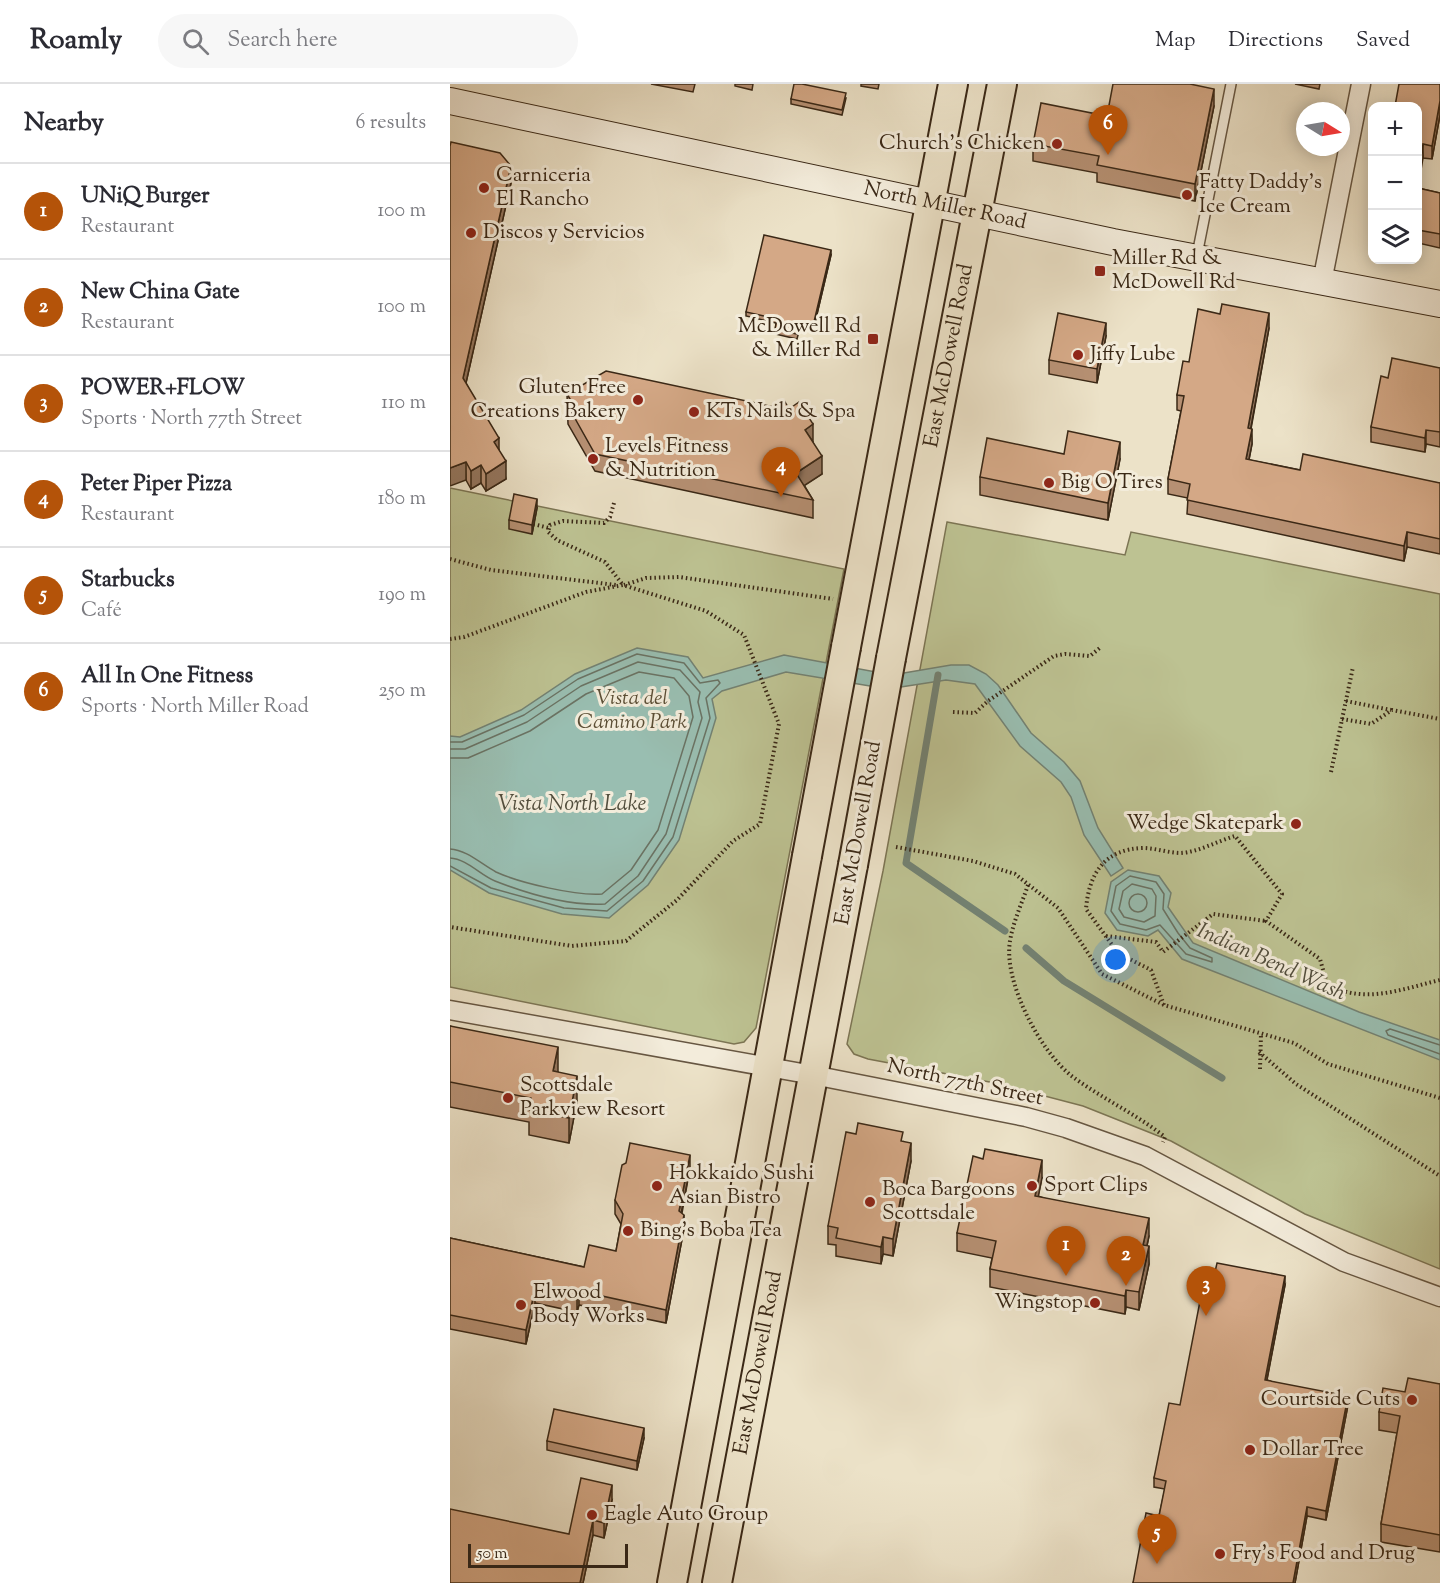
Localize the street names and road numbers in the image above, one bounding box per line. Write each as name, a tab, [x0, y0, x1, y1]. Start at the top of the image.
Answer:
street label: North Miller Road	[861, 174, 1029, 238]
street label: East McDowell Road	[917, 261, 982, 450]
street label: East McDowell Road	[828, 738, 890, 927]
street label: North 77th Street	[884, 1052, 1046, 1114]
street label: East McDowell Road	[727, 1268, 791, 1457]

